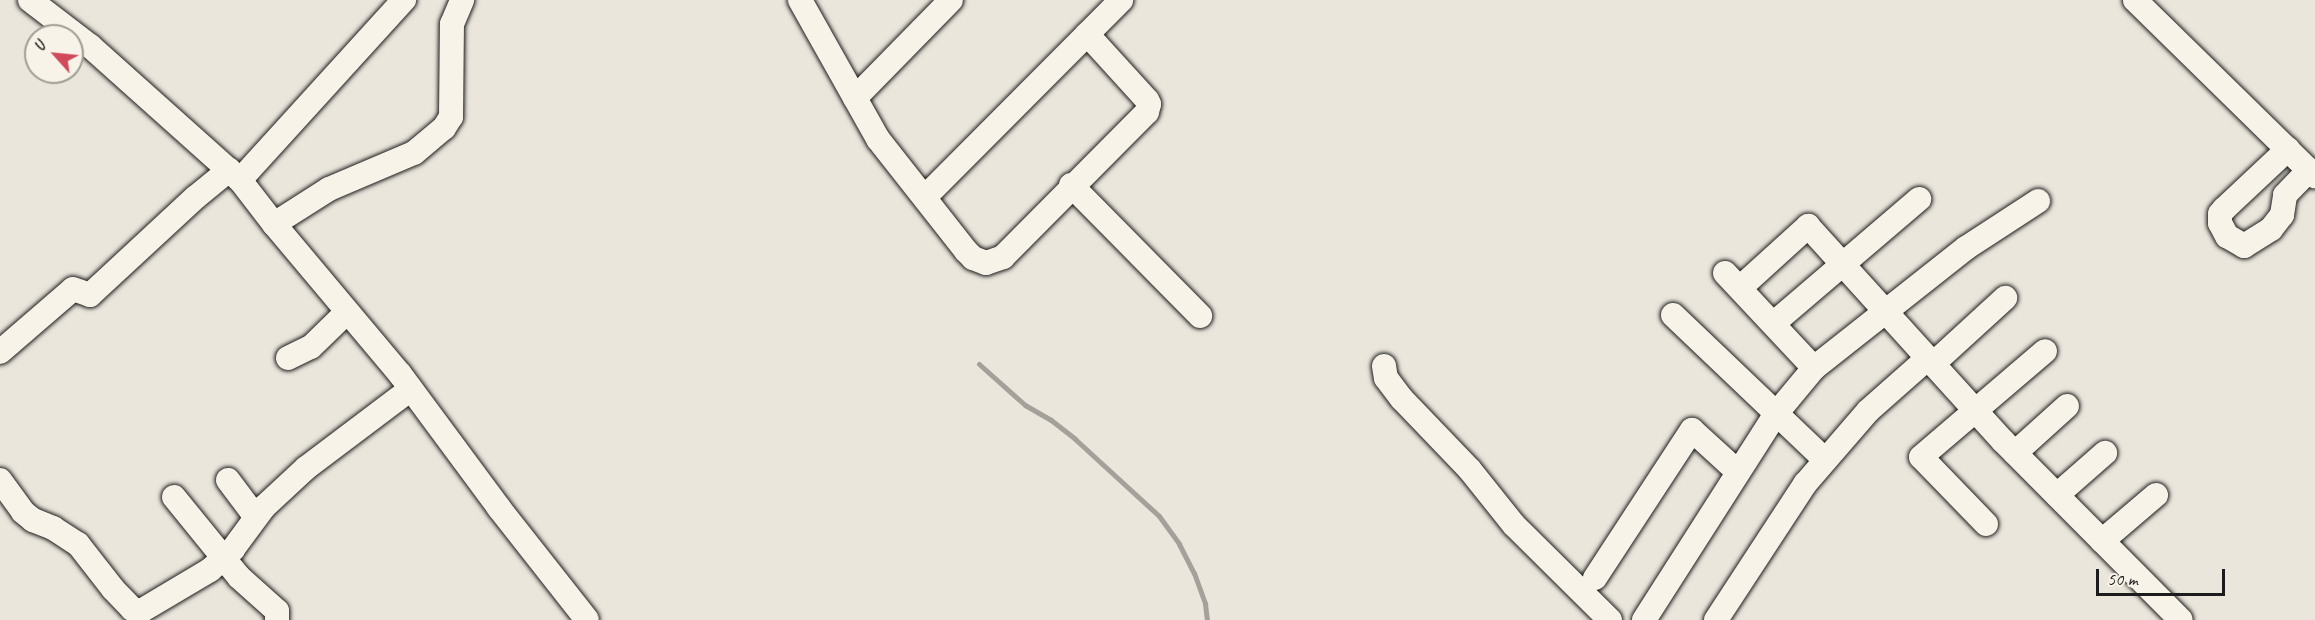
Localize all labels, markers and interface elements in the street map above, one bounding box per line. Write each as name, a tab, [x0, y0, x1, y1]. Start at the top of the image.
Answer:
north arrow	[24, 24, 84, 84]
text: U	[29, 39, 50, 55]
scale bar	[2099, 557, 2228, 595]
text: 50 m	[2107, 568, 2138, 590]

